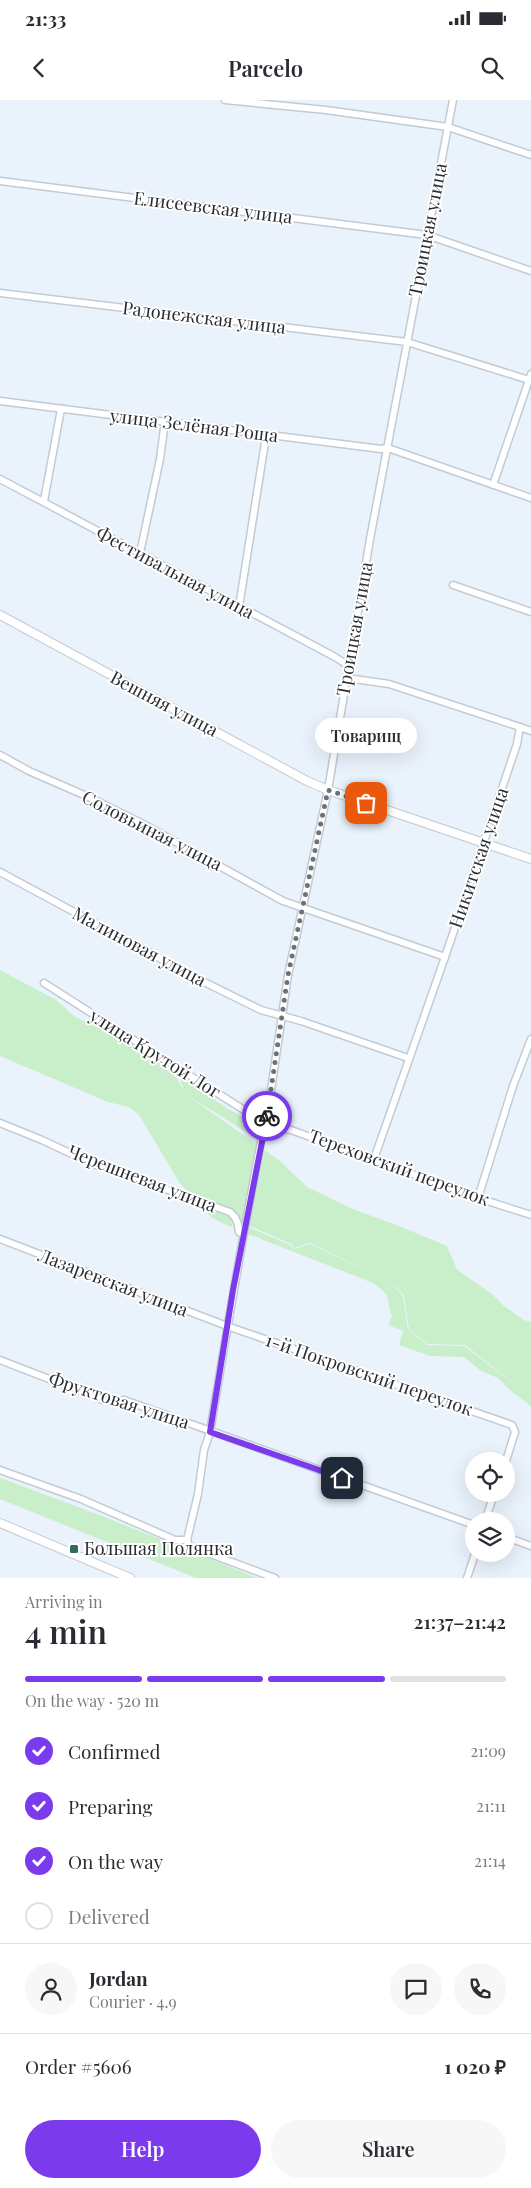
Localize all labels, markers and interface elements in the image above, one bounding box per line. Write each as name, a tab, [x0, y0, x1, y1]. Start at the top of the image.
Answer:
text: 21:33	[25, 5, 66, 31]
text: Parcelo	[228, 53, 303, 83]
icon: back	[25, 54, 53, 82]
icon: search	[478, 54, 506, 82]
street label: Троицкая улица	[402, 161, 452, 299]
street label: Елисеевская улица	[132, 185, 294, 229]
street label: Радонежская улица	[121, 295, 287, 339]
street label: улица Зелёная Роща	[108, 403, 280, 447]
street label: Фестивальная улица	[92, 520, 259, 624]
street label: Троицкая улица	[330, 560, 378, 698]
street label: Вешняя улица	[106, 665, 223, 742]
callout: Товарищ	[315, 718, 417, 753]
text: Товарищ	[331, 725, 401, 746]
pin	[345, 782, 387, 824]
street label: Соловьиная улица	[78, 784, 227, 876]
street label: Никитская улица	[443, 784, 513, 931]
icon: bag	[352, 789, 380, 817]
street label: Малиновая улица	[68, 901, 211, 992]
street label: улица Крутой Лог	[85, 1003, 226, 1103]
courier	[242, 1091, 292, 1141]
icon: bike	[253, 1102, 281, 1130]
street label: Тереховский переулок	[306, 1123, 493, 1211]
street label: Черешневая улица	[65, 1139, 220, 1217]
street label: Лазаревская улица	[34, 1242, 192, 1322]
street label: 1-й Покровский переулок	[262, 1327, 476, 1421]
street label: Фруктовая улица	[46, 1366, 193, 1434]
map controls	[465, 1452, 515, 1562]
button: locate	[465, 1452, 515, 1502]
pin	[321, 1457, 363, 1499]
icon: home	[328, 1464, 356, 1492]
button: layers	[465, 1512, 515, 1562]
place label: Большая Полянка	[84, 1536, 233, 1560]
marker: Большая Полянка	[68, 1543, 80, 1555]
text: Arriving in	[25, 1591, 103, 1612]
text: 21:37–21:42	[414, 1608, 506, 1634]
text: 4 min	[25, 1609, 107, 1652]
text: On the way · 520 m	[25, 1690, 159, 1711]
icon: check	[25, 1737, 53, 1765]
text: Confirmed	[68, 1738, 161, 1764]
text: 21:09	[470, 1740, 506, 1761]
icon: check	[25, 1792, 53, 1820]
text: Preparing	[68, 1793, 153, 1819]
text: 21:11	[476, 1795, 506, 1816]
icon: check	[25, 1847, 53, 1875]
text: On the way	[68, 1848, 163, 1874]
text: 21:14	[474, 1850, 506, 1871]
text: Delivered	[68, 1903, 150, 1929]
button: person	[25, 1963, 77, 2015]
button: chat	[390, 1963, 442, 2015]
button: phone	[454, 1963, 506, 2015]
text: Jordan	[89, 1965, 148, 1991]
text: Courier · 4.9	[89, 1991, 177, 2012]
text: Order #5606	[25, 2053, 132, 2079]
text: 1 020 ₽	[444, 2053, 506, 2079]
button: Help	[25, 2120, 261, 2178]
button: Share	[271, 2120, 506, 2178]

